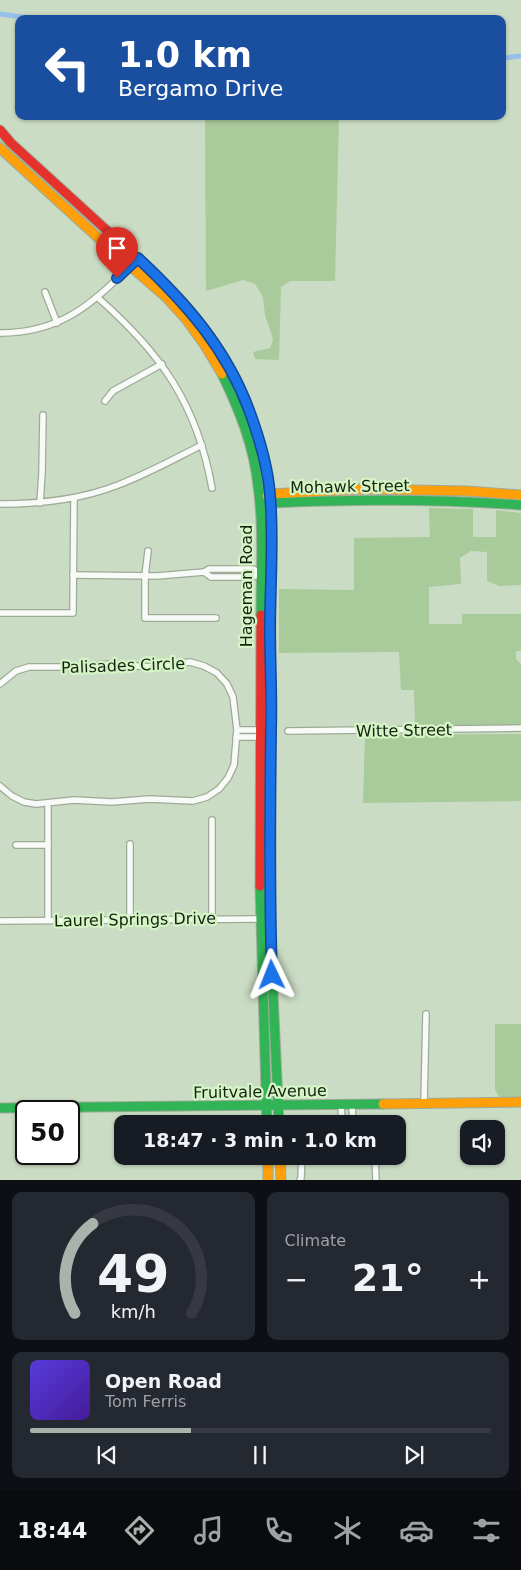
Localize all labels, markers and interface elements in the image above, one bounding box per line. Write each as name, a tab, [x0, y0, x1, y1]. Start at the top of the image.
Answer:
icon: left	[35, 35, 100, 100]
text: 1.0 km	[118, 35, 252, 75]
text: Bergamo Drive	[118, 76, 283, 101]
pin	[96, 227, 138, 278]
icon: arrive	[103, 234, 131, 262]
street label: Mohawk Street	[290, 476, 410, 497]
street label: Hageman Road	[237, 525, 256, 647]
street label: Palisades Circle	[61, 654, 185, 677]
street label: Witte Street	[356, 720, 452, 741]
street label: Laurel Springs Drive	[54, 909, 216, 930]
position arrow	[245, 948, 297, 1000]
street label: Fruitvale Avenue	[193, 1081, 327, 1102]
speed limit sign: 50	[15, 1100, 80, 1165]
map controls	[460, 1120, 505, 1165]
button: sound	[460, 1120, 505, 1165]
text: 18:47 · 3 min · 1.0 km	[143, 1129, 377, 1151]
text: Climate	[285, 1231, 346, 1250]
text: 49	[97, 1244, 169, 1304]
text: 21°	[352, 1256, 424, 1300]
text: −	[285, 1263, 308, 1296]
text: +	[468, 1263, 491, 1296]
text: km/h	[111, 1301, 156, 1322]
text: Open Road	[105, 1370, 222, 1392]
text: Tom Ferris	[105, 1392, 186, 1411]
icon: previous	[93, 1441, 121, 1469]
icon: pause	[246, 1441, 274, 1469]
icon: next	[400, 1441, 428, 1469]
icon: directions	[122, 1513, 157, 1548]
icon: music	[191, 1513, 226, 1548]
icon: phone	[261, 1513, 296, 1548]
icon: climate	[330, 1513, 365, 1548]
icon: car	[399, 1513, 434, 1548]
icon: filters	[469, 1513, 504, 1548]
text: 18:44	[17, 1518, 87, 1543]

